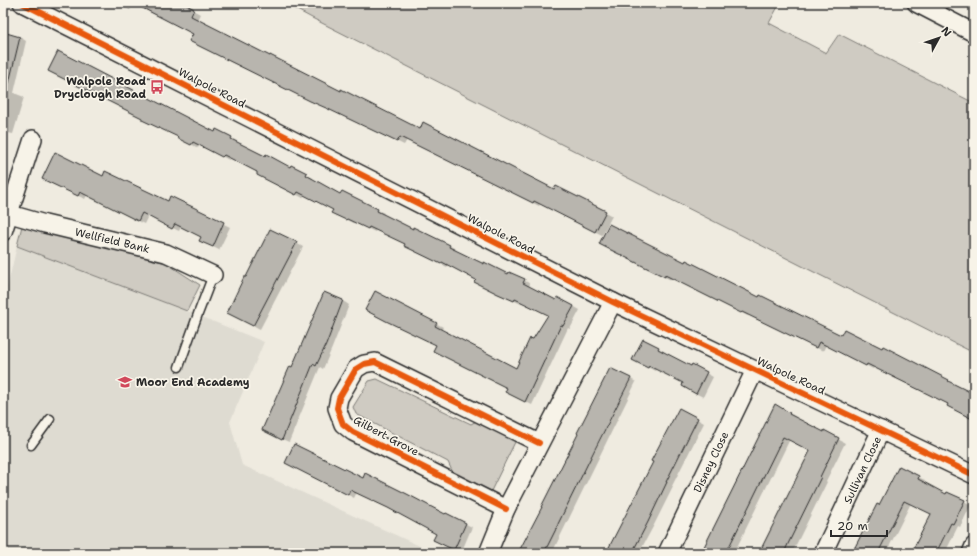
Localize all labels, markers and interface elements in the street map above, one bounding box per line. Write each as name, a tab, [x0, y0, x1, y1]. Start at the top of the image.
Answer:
north arrow	[919, 18, 959, 58]
text: N	[938, 24, 955, 40]
street label: Walpole Road	[176, 65, 248, 111]
place label: Walpole Road Dryclough Road	[54, 74, 146, 102]
bus stop icon: Walpole Road Dryclough Road	[149, 79, 165, 95]
street label: Walpole Road	[465, 211, 537, 257]
street label: Wellfield Bank	[74, 224, 151, 256]
street label: Walpole Road	[754, 354, 828, 398]
school or university icon: Moor End Academy	[117, 374, 133, 390]
place label: Moor End Academy	[136, 375, 250, 390]
street label: Gilbert Grove	[351, 412, 421, 460]
street label: Disney Close	[690, 429, 732, 495]
street label: Sullivan Close	[840, 434, 885, 506]
scale bar	[831, 512, 887, 538]
text: 20 m	[837, 518, 868, 534]

